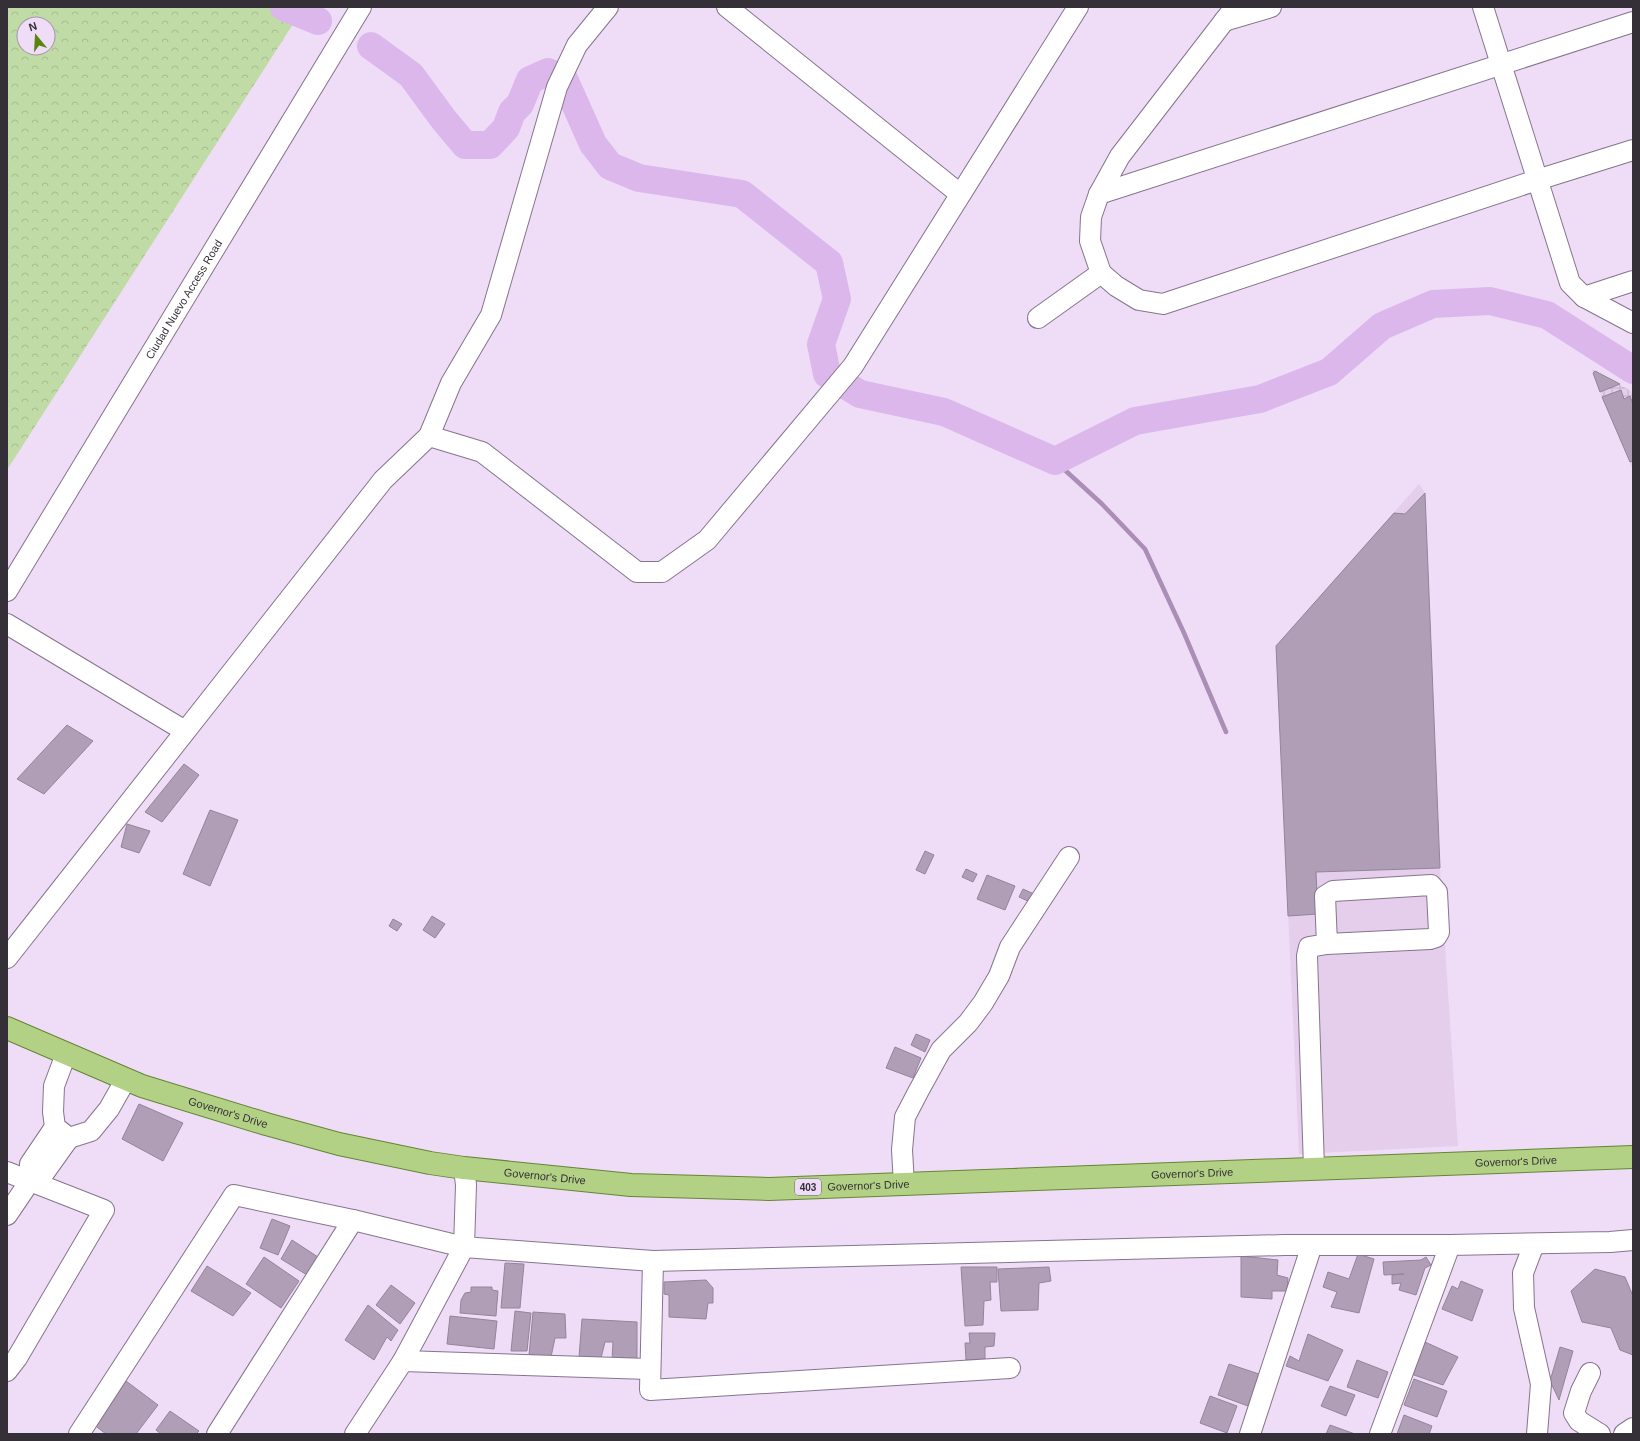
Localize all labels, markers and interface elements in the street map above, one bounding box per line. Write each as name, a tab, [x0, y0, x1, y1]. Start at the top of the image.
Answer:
north arrow	[16, 16, 56, 56]
text: N	[27, 20, 39, 33]
street label: Ciudad Nuevo Access Road	[143, 238, 224, 361]
street label: Governor's Drive	[187, 1095, 269, 1130]
street label: Governor's Drive	[1475, 1154, 1557, 1169]
street label: Governor's Drive	[503, 1166, 586, 1186]
street label: Governor's Drive	[1151, 1166, 1233, 1181]
street label: Governor's Drive	[827, 1178, 910, 1193]
road number: 403	[795, 1179, 821, 1195]

